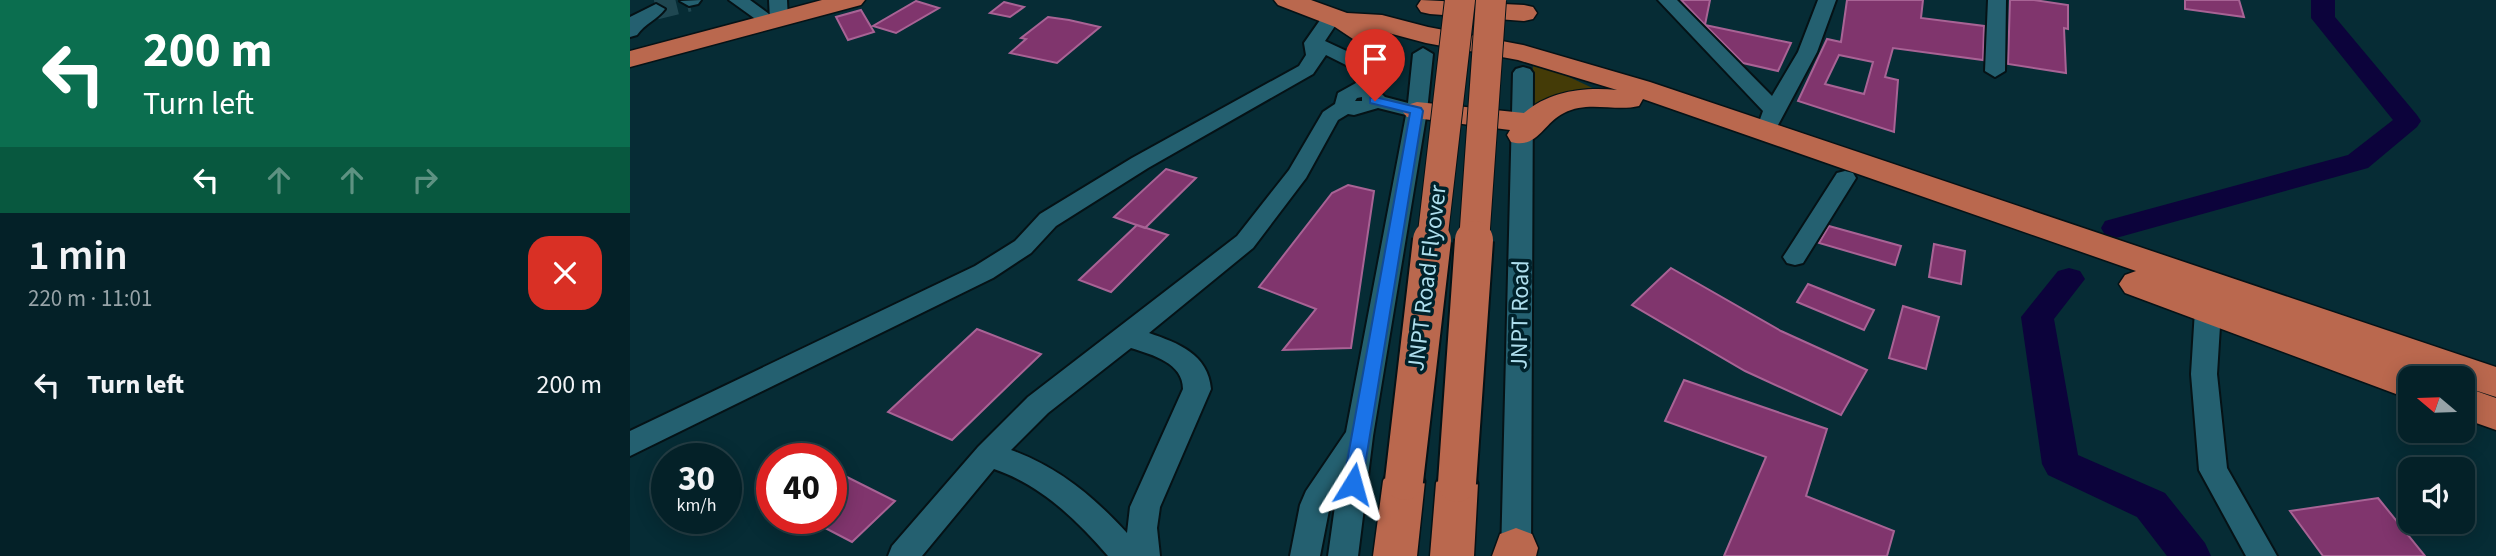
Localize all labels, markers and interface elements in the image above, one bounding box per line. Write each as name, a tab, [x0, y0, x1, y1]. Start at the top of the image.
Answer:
text: 200 m	[143, 16, 272, 86]
icon: left	[28, 28, 119, 119]
pin	[1345, 29, 1405, 101]
icon: arrive	[1356, 40, 1394, 78]
text: Turn left	[143, 81, 254, 127]
icon: left	[187, 161, 225, 199]
icon: ahead	[260, 161, 298, 199]
icon: ahead	[333, 161, 371, 199]
icon: right	[406, 161, 444, 199]
street label: JNPT Road Flyover	[1398, 182, 1456, 373]
text: 1 min	[28, 226, 128, 286]
button: close	[528, 236, 602, 310]
street label: JNPT Road	[1502, 260, 1538, 370]
text: 220 m · 11:01	[28, 282, 152, 315]
icon: left	[28, 366, 66, 404]
text: Turn left	[87, 366, 184, 403]
text: 200 m	[536, 366, 602, 403]
north arrow	[2398, 366, 2474, 443]
map controls	[2398, 366, 2475, 534]
speed limit sign: 40	[756, 443, 847, 534]
position arrow	[1316, 447, 1390, 521]
text: 30	[678, 454, 715, 504]
button: sound	[2398, 457, 2475, 534]
text: km/h	[677, 493, 716, 518]

